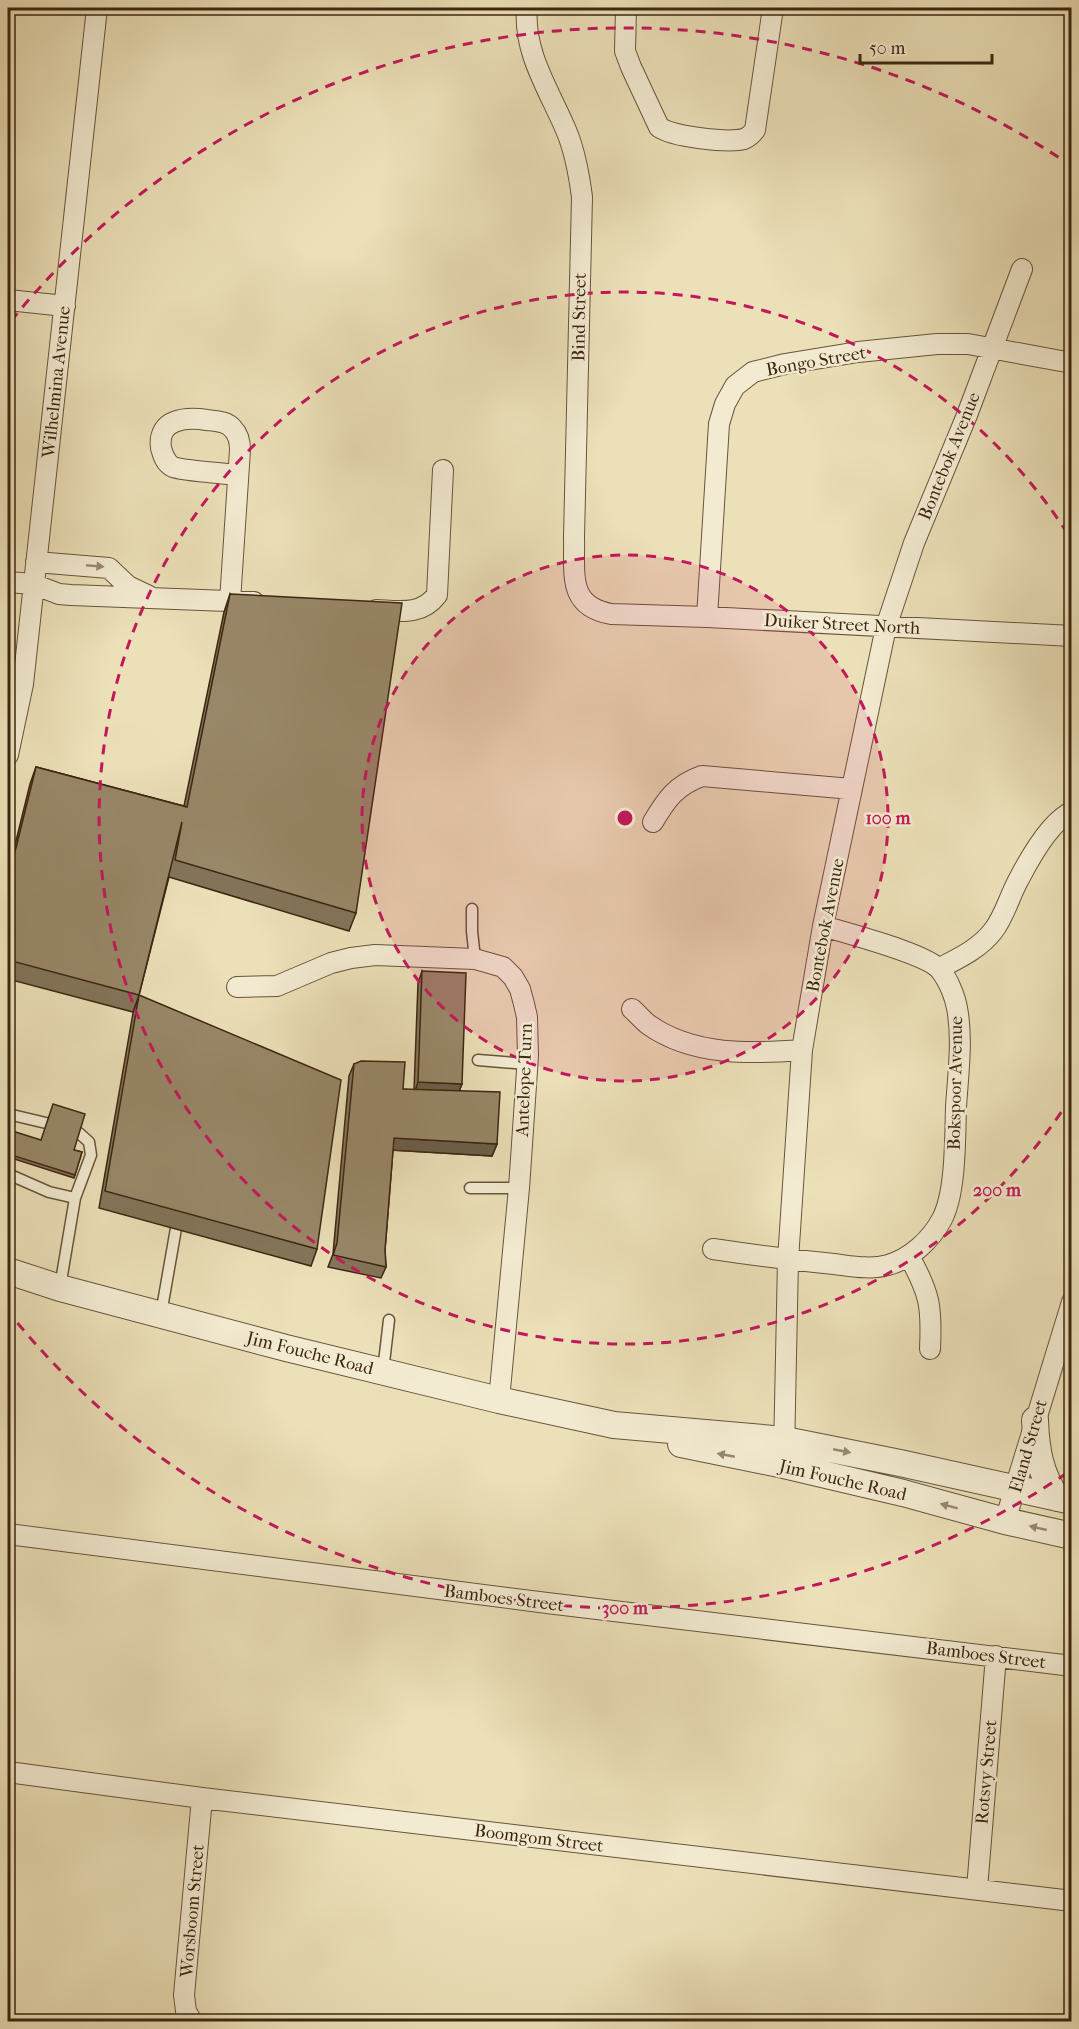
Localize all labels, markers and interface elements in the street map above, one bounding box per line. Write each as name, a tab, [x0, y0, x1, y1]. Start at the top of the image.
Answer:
scale bar	[860, 27, 992, 65]
text: 50 m	[869, 38, 906, 59]
street label: Bind Street	[568, 272, 591, 361]
street label: Wilhelmina Avenue	[38, 305, 75, 460]
street label: Bongo Street	[764, 342, 868, 381]
street label: Bontebok Avenue	[914, 389, 985, 523]
one-way arrow	[85, 561, 104, 571]
street label: Duiker Street North	[763, 610, 921, 639]
centre of rings	[615, 808, 635, 828]
text: 100 m	[865, 808, 912, 829]
street label: Bontebok Avenue	[802, 856, 849, 994]
street label: Bokspoor Avenue	[944, 1016, 967, 1150]
street label: Antelope Turn	[512, 1022, 537, 1138]
text: 200 m	[973, 1180, 1022, 1201]
street label: Jim Fouche Road	[242, 1327, 376, 1379]
street label: Eland Street	[1005, 1397, 1052, 1495]
one-way arrow	[833, 1447, 852, 1456]
one-way arrow	[716, 1450, 735, 1459]
street label: Jim Fouche Road	[775, 1455, 909, 1505]
one-way arrow	[940, 1500, 958, 1510]
one-way arrow	[1029, 1523, 1048, 1533]
street label: Bamboes Street	[443, 1581, 566, 1616]
text: 300 m	[602, 1598, 649, 1619]
street label: Bamboes Street	[925, 1638, 1048, 1673]
street label: Rotsvy Street	[971, 1718, 1002, 1825]
street label: Boomgom Street	[473, 1820, 605, 1857]
street label: Worsboom Street	[176, 1843, 209, 1980]

